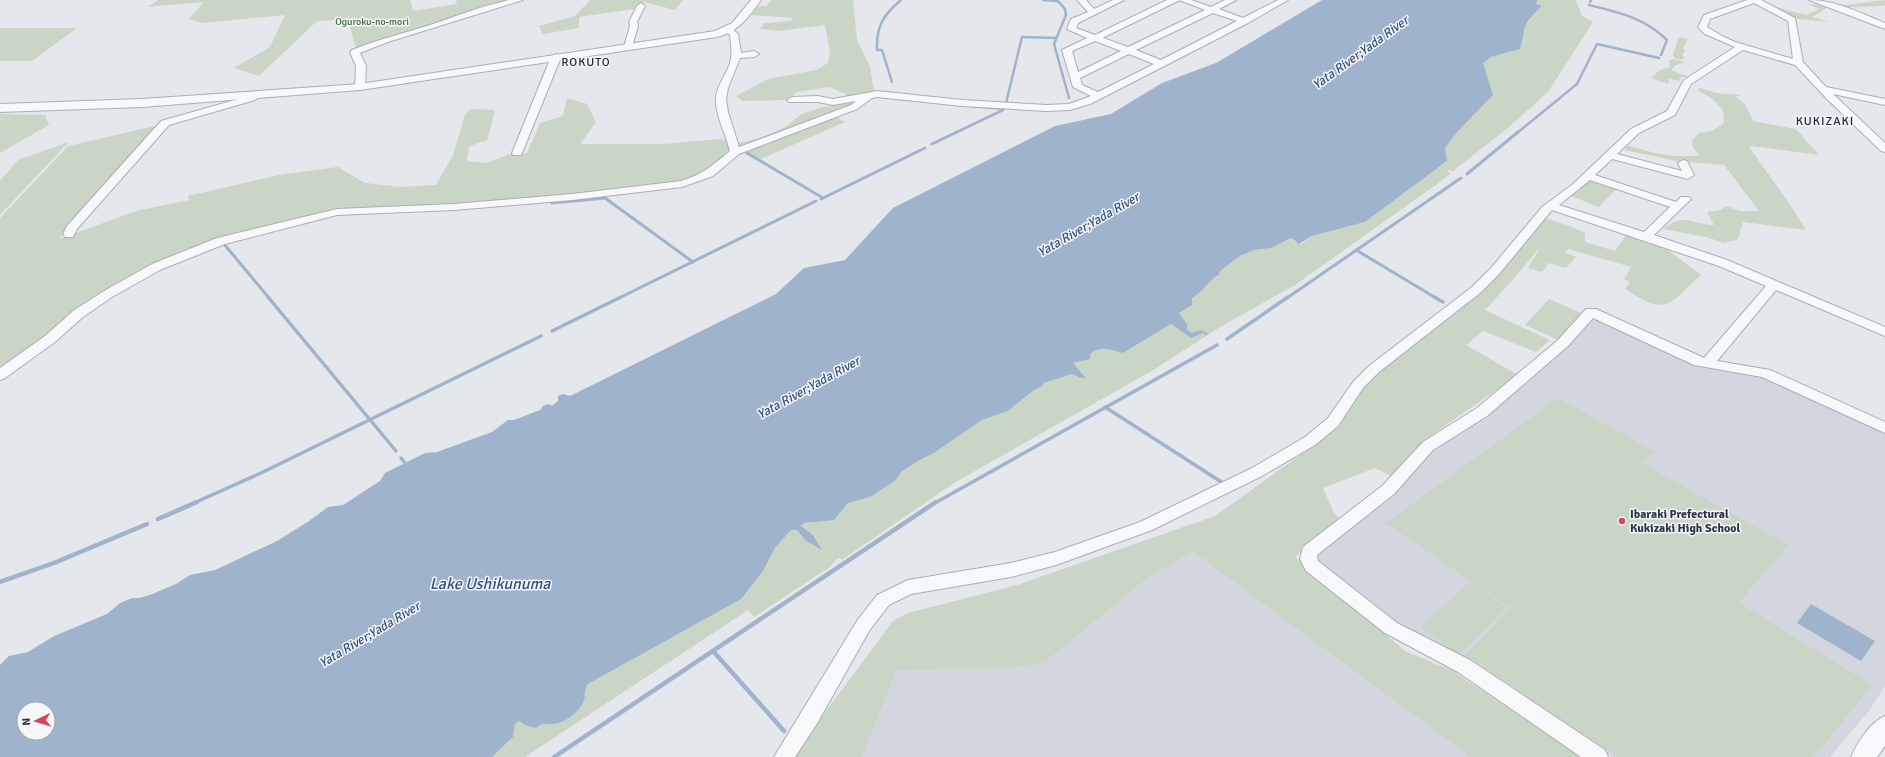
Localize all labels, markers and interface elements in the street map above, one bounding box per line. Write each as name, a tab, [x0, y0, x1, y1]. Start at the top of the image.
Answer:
water label: Yata River;Yada River	[1309, 11, 1413, 93]
park label: Oguroku-no-mori	[335, 16, 409, 28]
district label: ROKUTO	[561, 55, 611, 70]
district label: KUKIZAKI	[1796, 114, 1854, 129]
water label: Yata River;Yada River	[1035, 188, 1144, 260]
water label: Yata River;Yada River	[754, 352, 864, 423]
place label: Ibaraki Prefectural Kukizaki High School	[1630, 507, 1740, 536]
marker: Ibaraki Prefectural Kukizaki High School	[1617, 516, 1627, 526]
water label: Lake Ushikunuma	[430, 574, 551, 594]
water label: Yata River;Yada River	[316, 597, 425, 671]
north arrow	[16, 701, 56, 741]
text: N	[20, 717, 33, 726]

